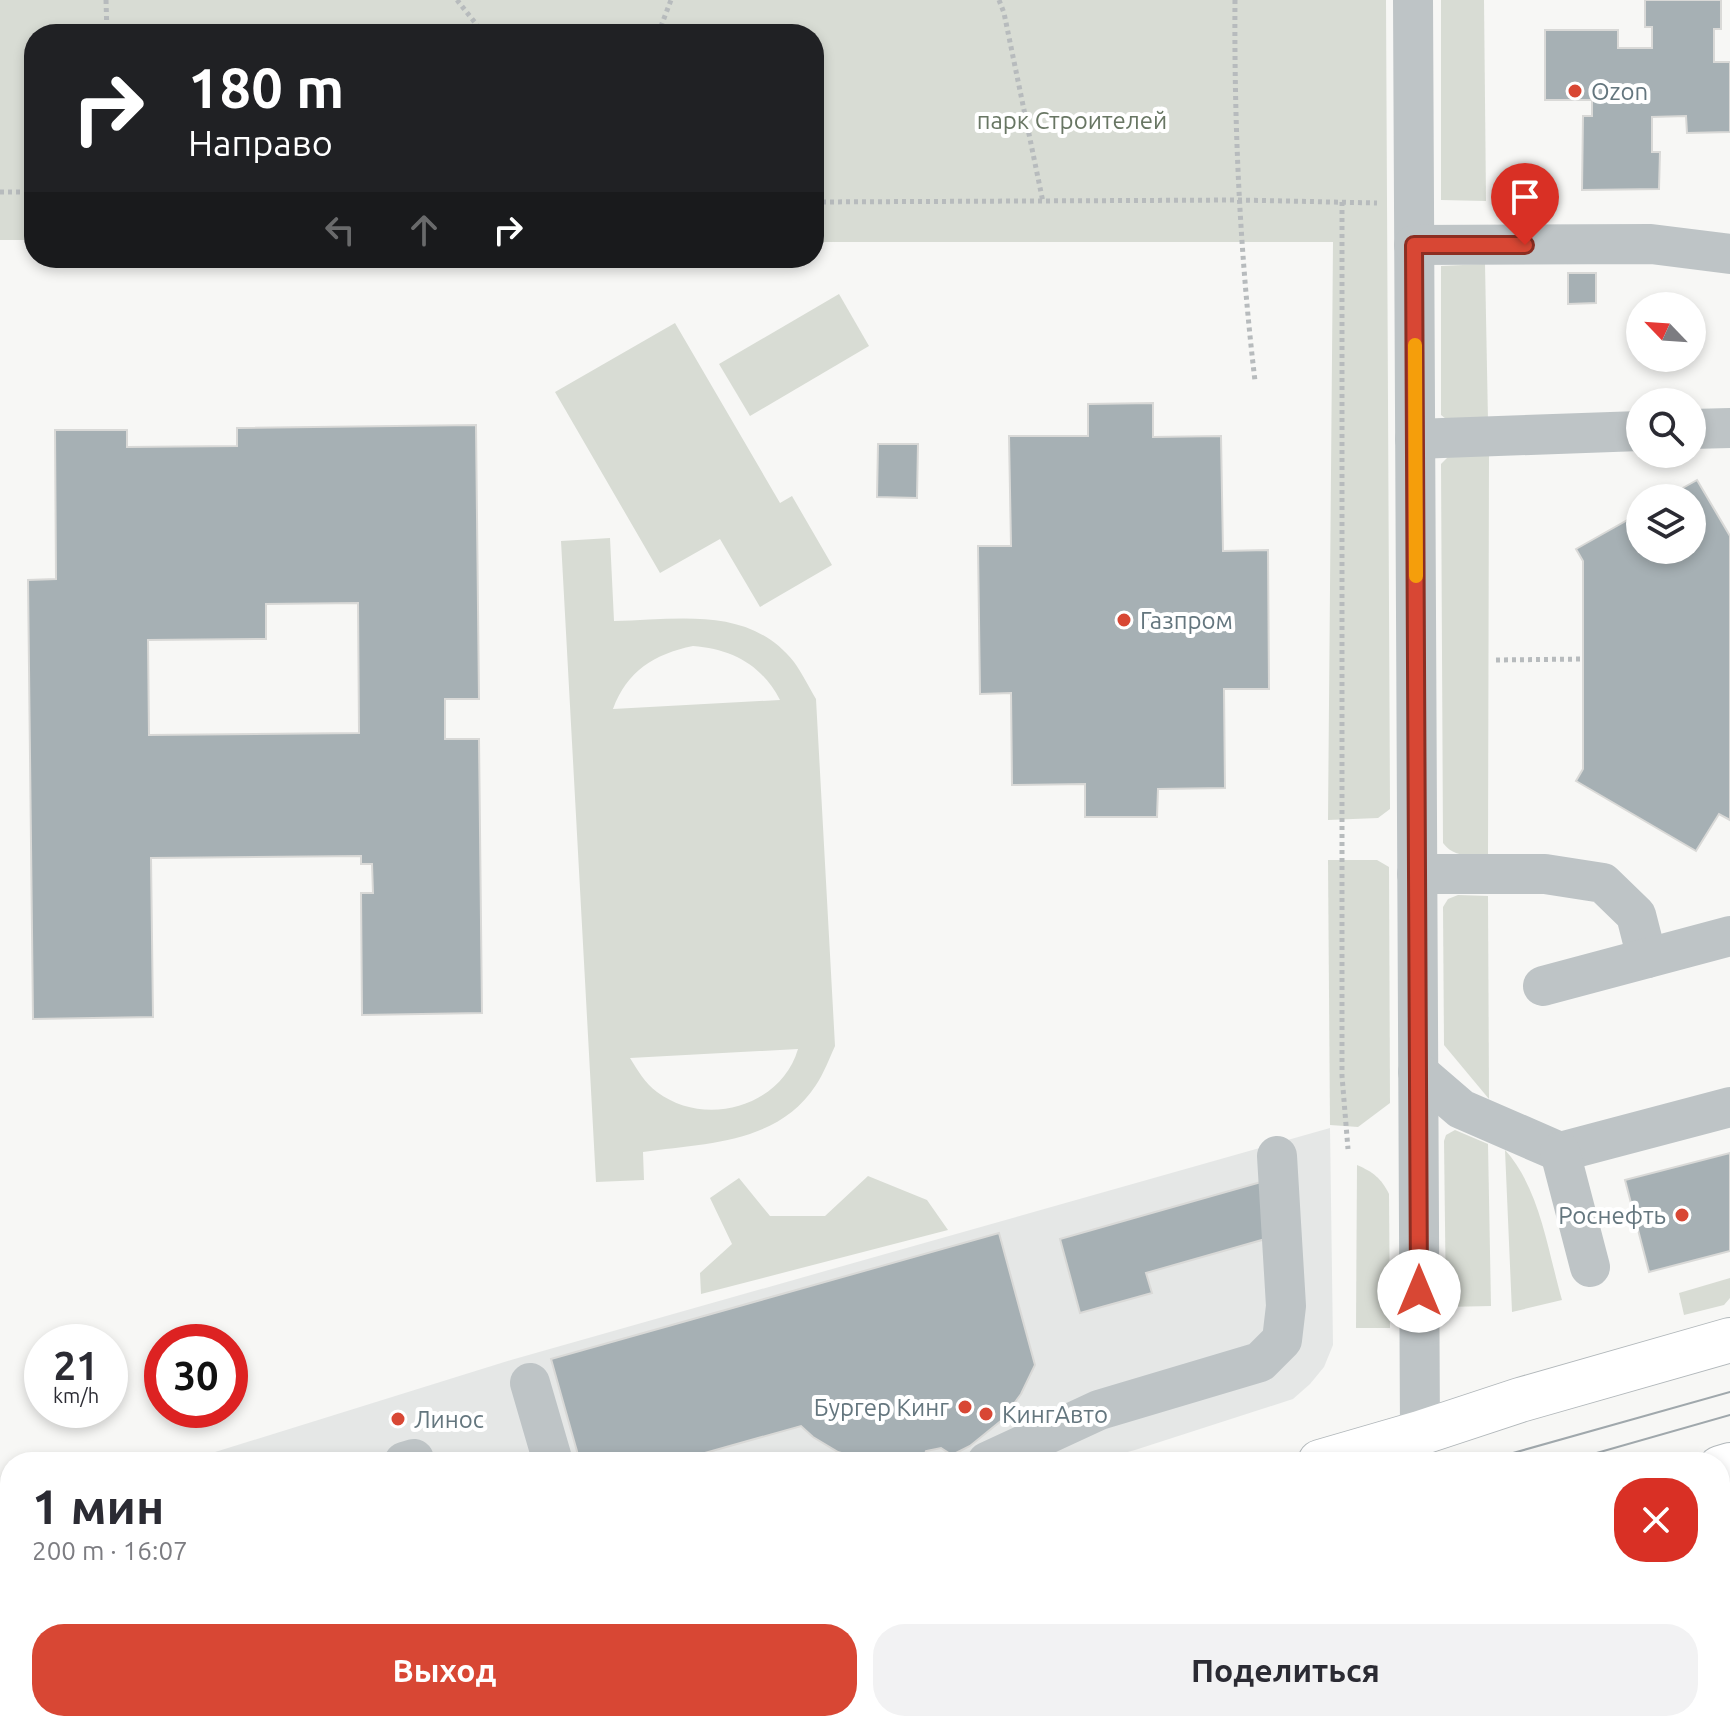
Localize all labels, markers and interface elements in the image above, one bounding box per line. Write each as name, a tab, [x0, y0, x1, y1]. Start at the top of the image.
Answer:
icon: right	[56, 56, 160, 160]
text: 180 m	[188, 56, 344, 119]
place label: Ozon	[1591, 78, 1648, 105]
marker: Ozon	[1566, 82, 1584, 100]
park label: парк Строителей	[977, 107, 1167, 134]
text: Направо	[188, 122, 333, 163]
pin	[1491, 163, 1559, 245]
icon: arrive	[1503, 175, 1547, 219]
icon: left	[318, 208, 362, 252]
icon: ahead	[402, 208, 446, 252]
icon: right	[486, 208, 530, 252]
north arrow	[1626, 292, 1706, 372]
map controls	[1626, 292, 1706, 564]
button: search	[1626, 388, 1706, 468]
button: layers	[1626, 484, 1706, 564]
place label: Газпром	[1140, 607, 1233, 634]
marker: Газпром	[1115, 611, 1133, 629]
place label: Роснефть	[1558, 1202, 1666, 1229]
marker: Роснефть	[1673, 1206, 1691, 1224]
position arrow	[1377, 1249, 1461, 1333]
speed limit sign: 30	[144, 1324, 248, 1428]
text: 21	[53, 1343, 99, 1388]
text: km/h	[53, 1384, 99, 1407]
place label: Бургер Кинг	[814, 1394, 949, 1421]
marker: Бургер Кинг	[956, 1398, 974, 1416]
place label: КингАвто	[1002, 1401, 1108, 1428]
marker: КингАвто	[977, 1405, 995, 1423]
place label: Линос	[414, 1406, 484, 1433]
marker: Линос	[389, 1410, 407, 1428]
button: close	[1614, 1478, 1698, 1562]
text: 1 мин	[32, 1479, 164, 1533]
text: 200 m · 16:07	[32, 1536, 188, 1565]
button: Выход	[32, 1624, 857, 1716]
button: Поделиться	[873, 1624, 1698, 1716]

